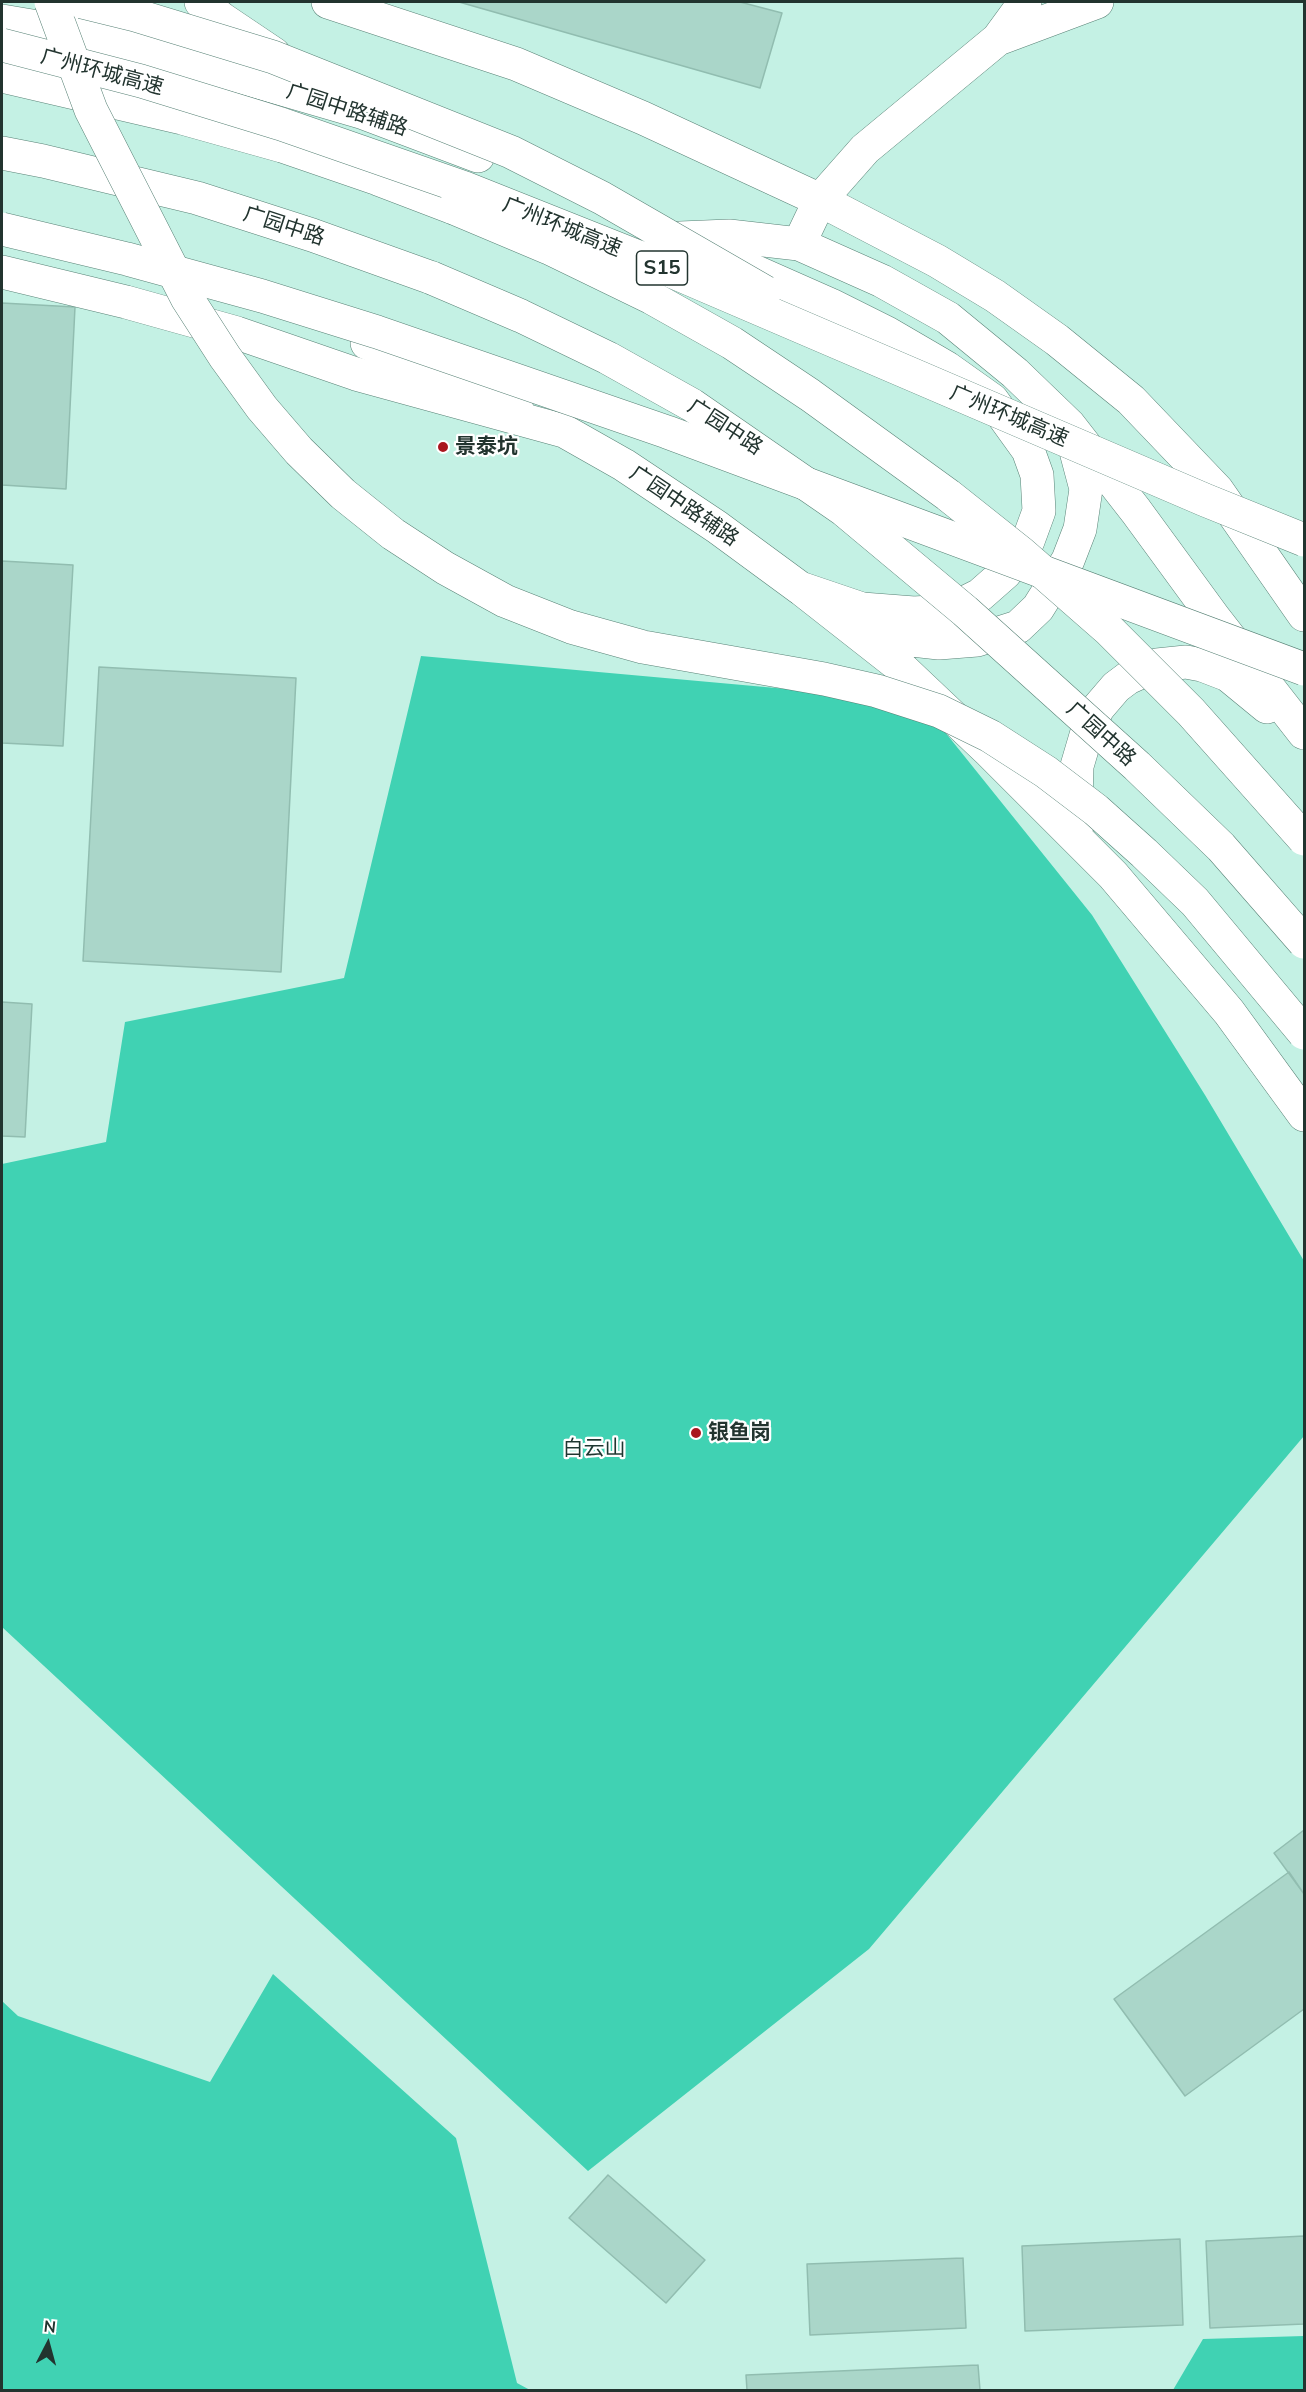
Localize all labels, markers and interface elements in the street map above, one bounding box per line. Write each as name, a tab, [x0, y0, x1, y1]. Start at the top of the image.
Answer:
street label: 广州环城高速	[38, 44, 166, 100]
street label: 广园中路辅路	[283, 79, 411, 141]
street label: 广州环城高速	[499, 192, 625, 262]
street label: 广园中路	[240, 201, 328, 251]
road number: S15	[636, 251, 688, 285]
street label: 广州环城高速	[946, 380, 1072, 452]
street label: 广园中路	[683, 394, 767, 460]
place label: 景泰坑	[455, 434, 518, 460]
marker: 景泰坑	[436, 440, 450, 454]
street label: 广园中路辅路	[625, 460, 743, 552]
street label: 广园中路	[1061, 697, 1141, 771]
place label: 银鱼岗	[708, 1420, 771, 1446]
marker: 银鱼岗	[689, 1426, 703, 1440]
park label: 白云山	[563, 1436, 625, 1462]
north arrow	[18, 2314, 78, 2374]
text: N	[43, 2316, 57, 2337]

